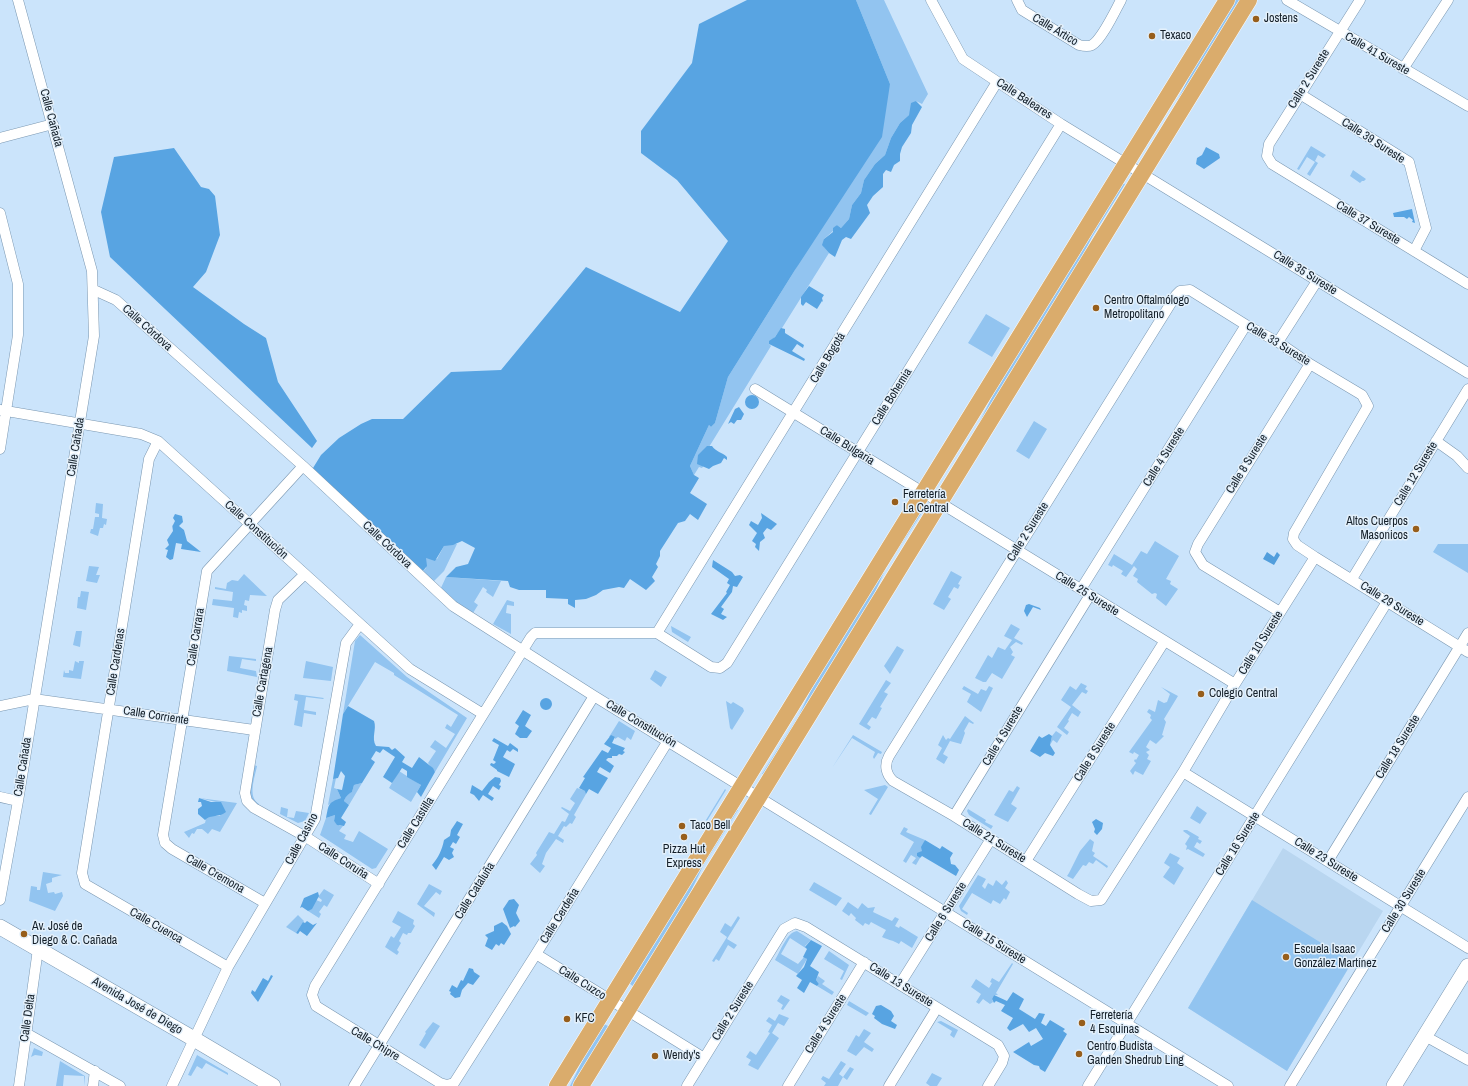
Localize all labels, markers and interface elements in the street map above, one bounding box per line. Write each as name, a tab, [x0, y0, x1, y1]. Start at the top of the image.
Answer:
street label: Calle Ártico	[1029, 11, 1081, 49]
place label: Jostens	[1264, 12, 1298, 26]
marker: Jostens	[1251, 14, 1261, 24]
place label: Texaco	[1160, 29, 1191, 43]
street label: Calle 41 Sureste	[1342, 30, 1412, 78]
marker: Texaco	[1147, 31, 1157, 41]
street label: Calle 2 Sureste	[1285, 47, 1333, 111]
street label: Calle Baleares	[993, 76, 1055, 122]
street label: Calle Cañada	[36, 87, 66, 149]
street label: Calle 39 Sureste	[1339, 115, 1407, 167]
street label: Calle 37 Sureste	[1333, 198, 1403, 248]
street label: Calle 35 Sureste	[1270, 248, 1340, 298]
place label: Centro Oftalmólogo Metropolitano	[1104, 294, 1189, 322]
street label: Calle Córdova	[119, 302, 175, 354]
marker: Centro Oftalmólogo Metropolitano	[1091, 303, 1101, 313]
street label: Calle 33 Sureste	[1243, 319, 1313, 369]
street label: Calle Bogotá	[807, 330, 849, 386]
street label: Calle Bohemia	[869, 366, 915, 428]
street label: Calle Cañada	[64, 416, 88, 478]
street label: Calle Bulgaria	[817, 424, 877, 468]
street label: Calle 4 Sureste	[1140, 425, 1188, 489]
street label: Calle 8 Sureste	[1223, 432, 1271, 496]
street label: Calle 12 Sureste	[1391, 439, 1441, 509]
place label: Ferretería La Central	[903, 488, 948, 516]
marker: Ferretería La Central	[890, 497, 900, 507]
street label: Calle Constitución	[221, 498, 291, 562]
street label: Calle 2 Sureste	[1004, 500, 1052, 564]
place label: Altos Cuerpos Masonicos	[1346, 515, 1408, 543]
street label: Calle Córdova	[359, 518, 415, 572]
marker: Altos Cuerpos Masonicos	[1411, 524, 1421, 534]
street label: Calle 25 Sureste	[1052, 569, 1122, 619]
street label: Calle 29 Sureste	[1357, 579, 1427, 629]
street label: Calle Carrara	[184, 607, 208, 667]
street label: Calle 10 Sureste	[1236, 608, 1286, 678]
street label: Calle Cardenas	[104, 627, 128, 697]
street label: Calle Cartagena	[250, 646, 276, 718]
place label: Colegio Central	[1209, 687, 1277, 701]
marker: Colegio Central	[1196, 689, 1206, 699]
street label: Calle Constitución	[603, 697, 679, 751]
street label: Calle 4 Sureste	[980, 703, 1026, 769]
street label: Calle Corriente	[122, 704, 190, 728]
street label: Calle 18 Sureste	[1373, 712, 1423, 782]
street label: Calle 8 Sureste	[1071, 720, 1119, 784]
street label: Calle Cañada	[11, 736, 35, 798]
street label: Calle Castilla	[395, 795, 437, 851]
street label: Calle 16 Sureste	[1213, 809, 1263, 879]
street label: Calle Casino	[282, 811, 322, 867]
street label: Calle 21 Sureste	[959, 816, 1029, 866]
place label: Taco Bell	[690, 819, 730, 833]
marker: Taco Bell	[677, 821, 687, 831]
marker: Pizza Hut Express	[679, 832, 689, 842]
street label: Calle 23 Sureste	[1291, 835, 1361, 885]
street label: Calle Coruña	[315, 839, 371, 883]
place label: Pizza Hut Express	[663, 843, 705, 871]
street label: Calle Cremona	[183, 851, 247, 897]
street label: Calle Cataluña	[452, 860, 498, 922]
street label: Calle 30 Sureste	[1379, 866, 1429, 936]
street label: Calle 6 Sureste	[922, 880, 970, 944]
street label: Calle Cerdeña	[537, 886, 583, 946]
street label: Calle Cuenca	[127, 905, 185, 947]
street label: Calle 15 Sureste	[959, 917, 1029, 967]
place label: Av. José de Diego & C. Cañada	[32, 920, 117, 948]
marker: Av. José de Diego & C. Cañada	[19, 929, 29, 939]
place label: Escuela Isaac González Martínez	[1294, 943, 1377, 971]
marker: Escuela Isaac González Martínez	[1281, 952, 1291, 962]
street label: Calle 13 Sureste	[866, 960, 936, 1010]
street label: Calle Cuzco	[556, 963, 608, 1003]
street label: Avenida José de Diego	[89, 974, 185, 1038]
street label: Calle 2 Sureste	[709, 979, 757, 1043]
street label: Calle 4 Sureste	[802, 992, 850, 1056]
street label: Calle Delta	[18, 993, 38, 1043]
place label: Ferretería 4 Esquinas	[1090, 1009, 1139, 1037]
place label: KFC	[575, 1012, 595, 1026]
marker: KFC	[562, 1014, 572, 1024]
marker: Ferretería 4 Esquinas	[1077, 1018, 1087, 1028]
street label: Calle Chipre	[348, 1024, 402, 1064]
place label: Centro Budista Ganden Shedrub Ling	[1087, 1040, 1184, 1068]
place label: Wendy's	[663, 1049, 700, 1063]
marker: Centro Budista Ganden Shedrub Ling	[1074, 1049, 1084, 1059]
marker: Wendy's	[650, 1051, 660, 1061]

